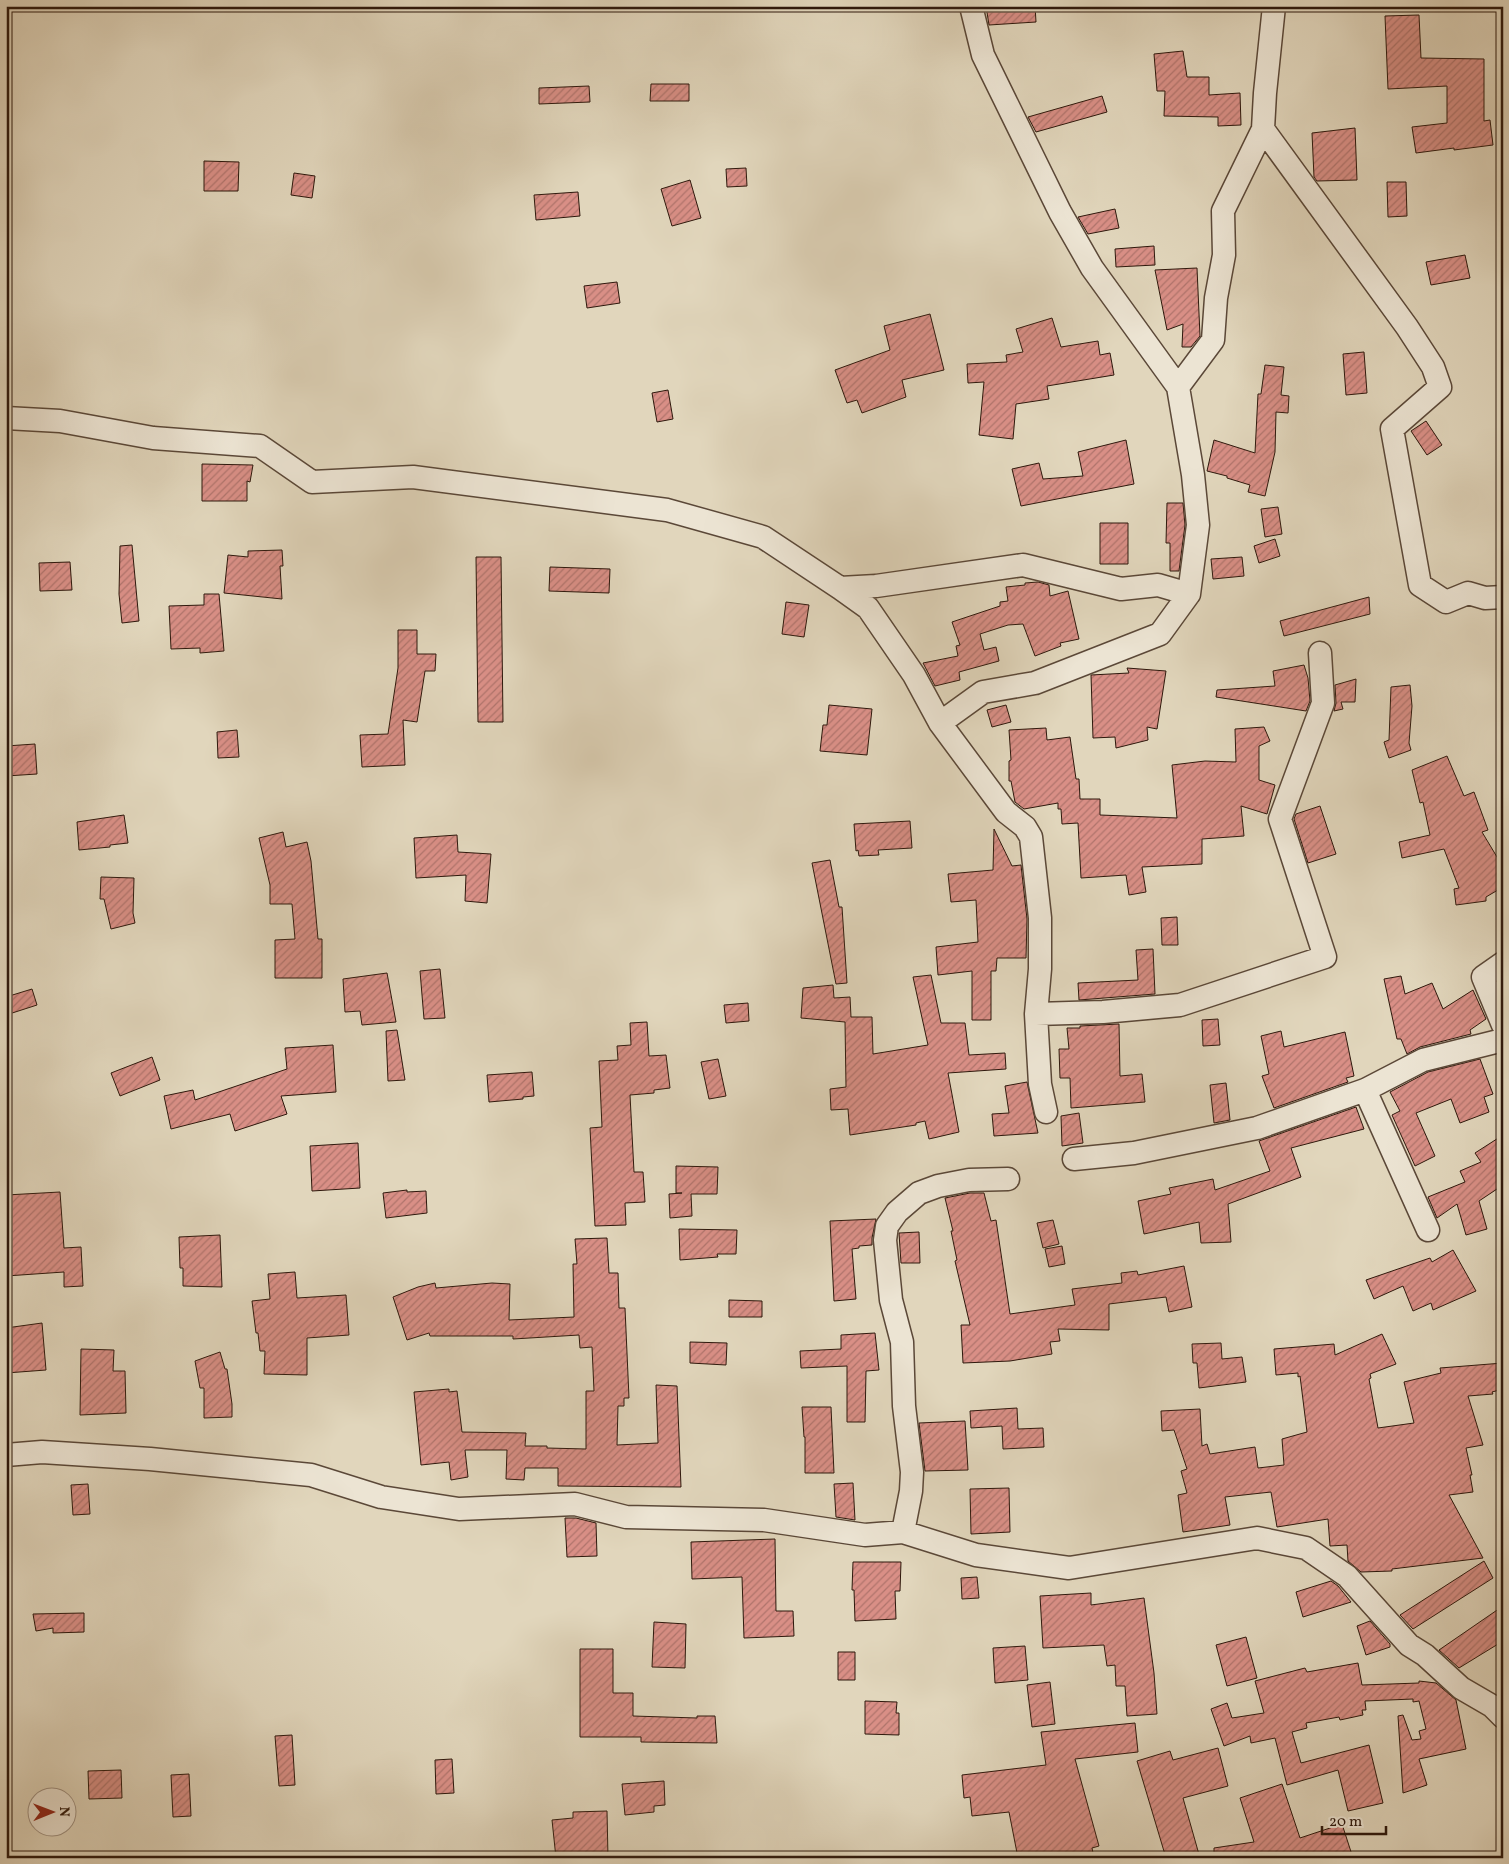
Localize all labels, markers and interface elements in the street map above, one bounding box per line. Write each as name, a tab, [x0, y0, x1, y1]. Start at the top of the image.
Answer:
north arrow	[28, 1786, 78, 1836]
scale bar	[1322, 1804, 1385, 1836]
text: N	[54, 1807, 73, 1817]
text: 20 m	[1329, 1812, 1362, 1833]

